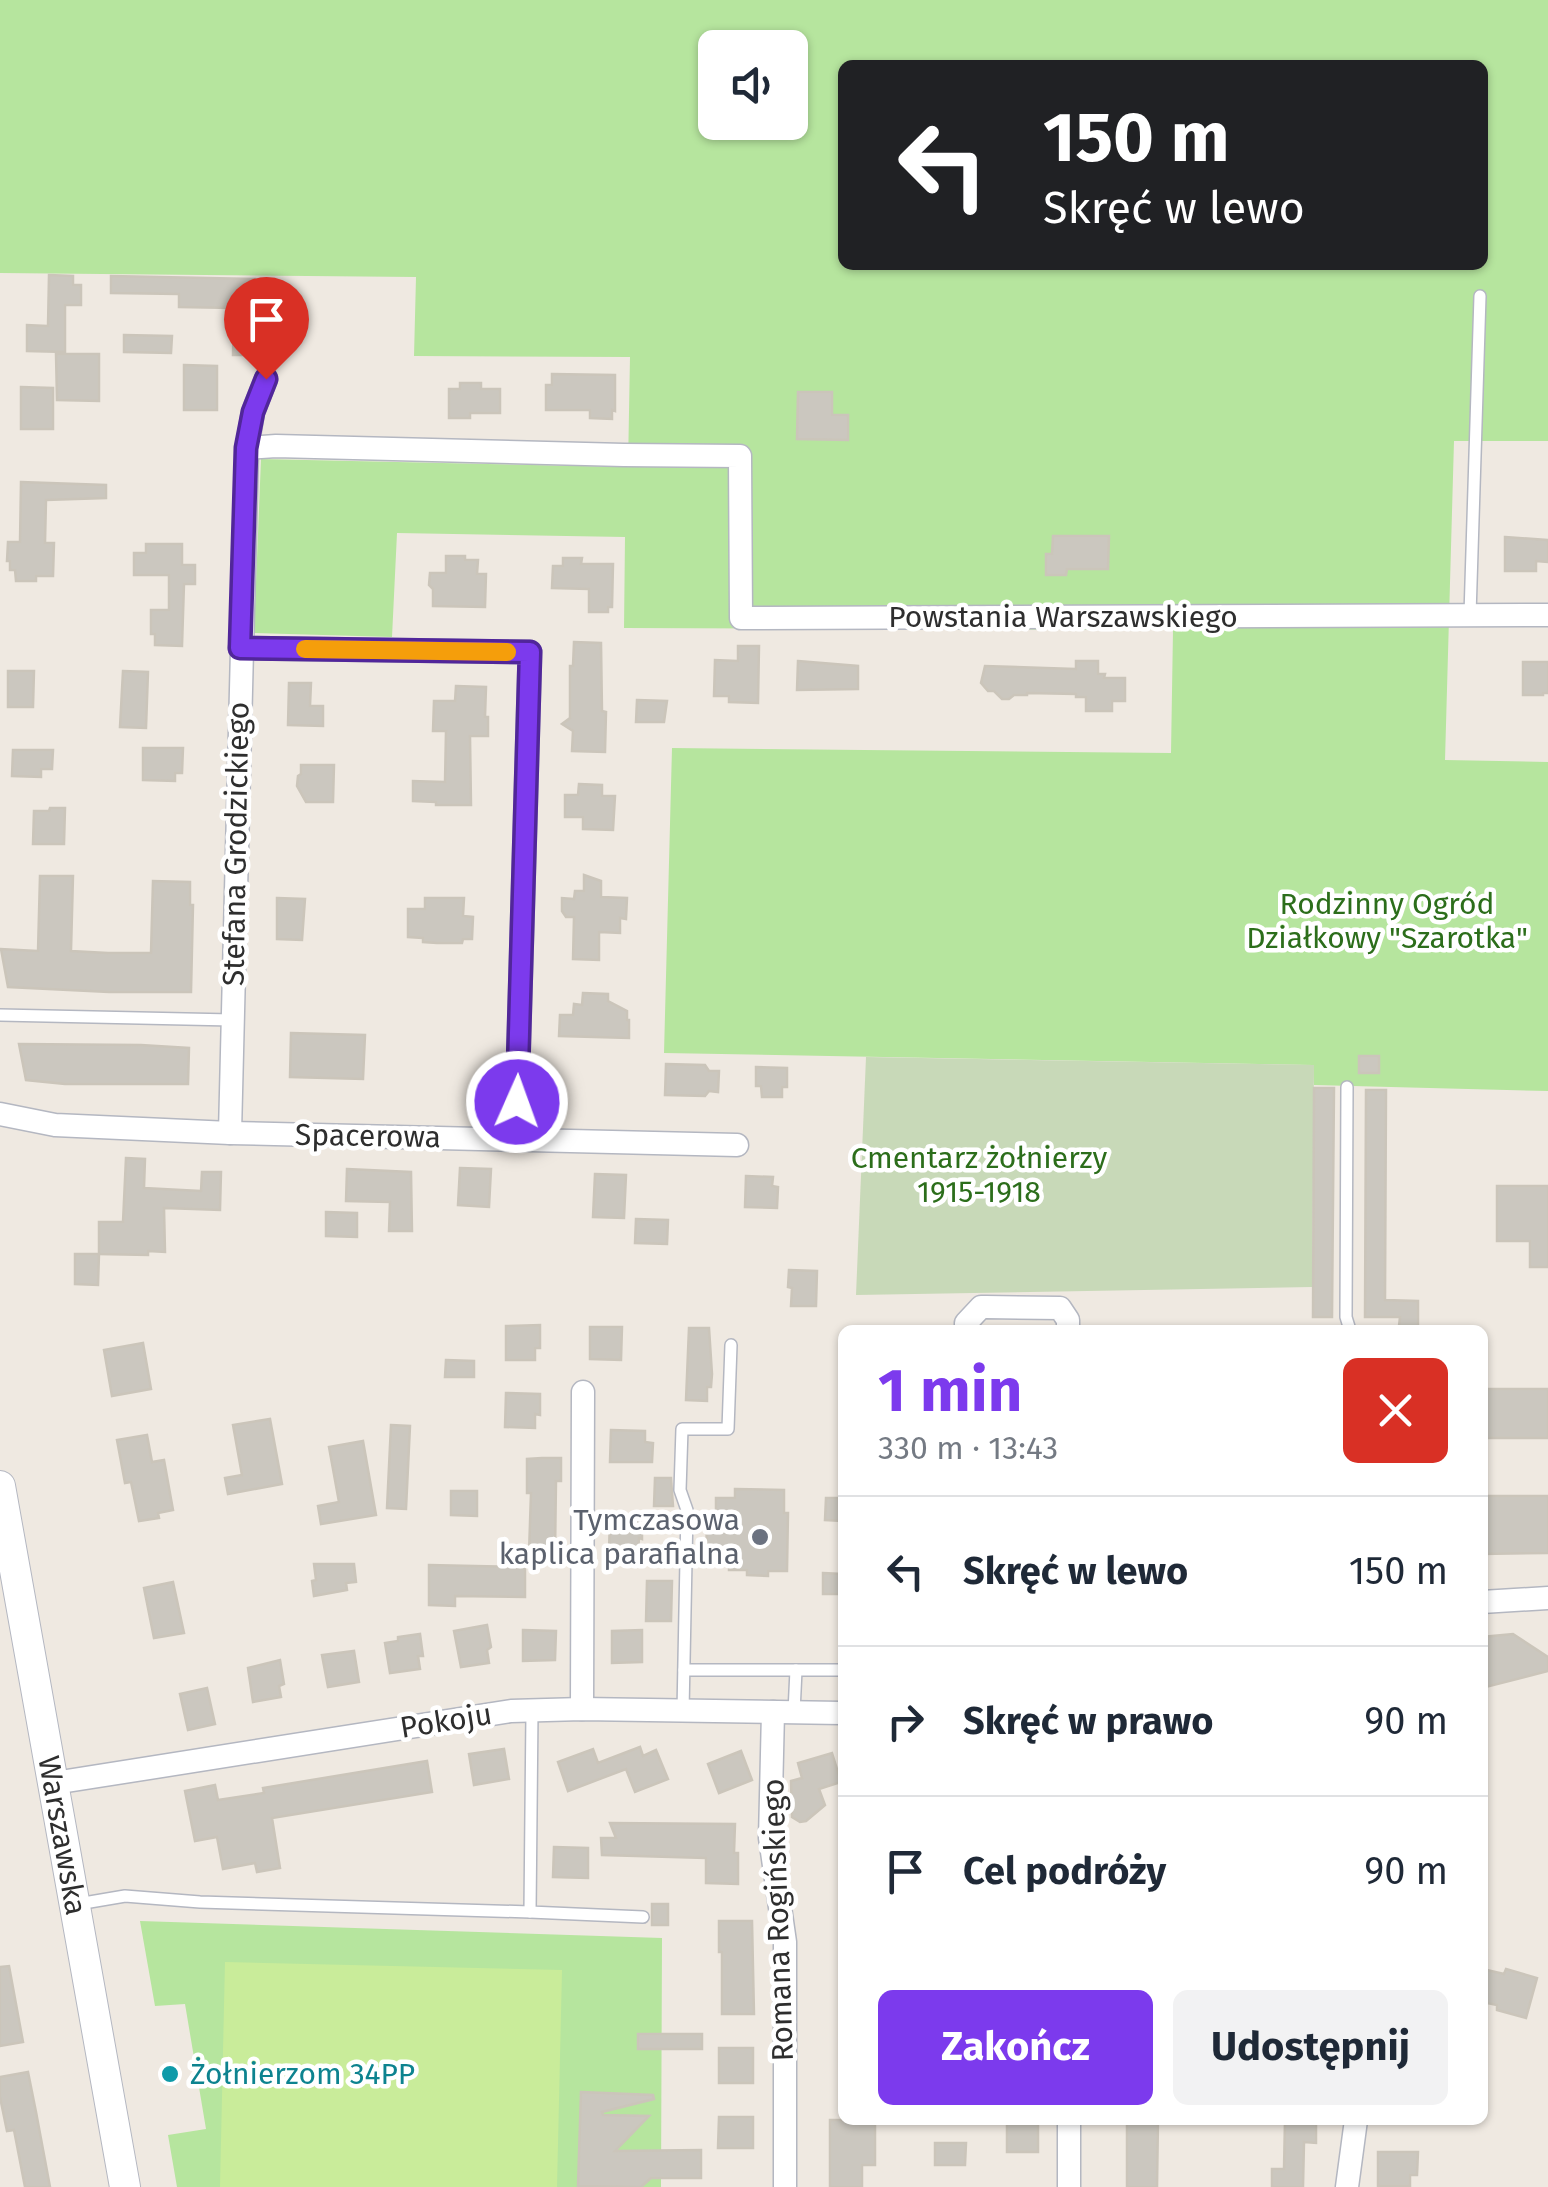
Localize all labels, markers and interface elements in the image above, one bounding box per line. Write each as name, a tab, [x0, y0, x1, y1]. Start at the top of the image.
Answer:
map controls	[698, 30, 808, 140]
button: sound	[698, 30, 808, 140]
text: 150 m	[1043, 96, 1230, 180]
icon: left	[878, 100, 1008, 230]
text: Skręć w lewo	[1043, 181, 1305, 235]
pin	[224, 277, 309, 380]
icon: arrive	[239, 292, 294, 347]
street label: Powstania Warszawskiego	[888, 599, 1238, 635]
street label: Stefana Grodzickiego	[216, 701, 256, 987]
park label: Rodzinny Ogród Działkowy "Szarotka"	[1246, 886, 1528, 956]
position arrow	[465, 1050, 569, 1154]
street label: Spacerowa	[295, 1117, 441, 1155]
park label: Cmentarz żołnierzy 1915-1918	[851, 1140, 1108, 1210]
text: 1 min	[878, 1355, 1022, 1427]
button: close	[1343, 1358, 1448, 1463]
text: 330 m · 13:43	[878, 1429, 1058, 1467]
place label: Tymczasowa kaplica parafialna	[499, 1502, 740, 1572]
marker: Tymczasowa kaplica parafialna	[749, 1526, 771, 1548]
icon: left	[878, 1544, 933, 1599]
text: Skręć w lewo	[963, 1548, 1188, 1594]
text: 150 m	[1349, 1548, 1448, 1594]
icon: right	[878, 1694, 933, 1749]
street label: Pokoju	[397, 1696, 495, 1746]
text: Skręć w prawo	[963, 1698, 1213, 1744]
text: 90 m	[1364, 1698, 1448, 1744]
street label: Warszawska	[30, 1753, 94, 1918]
street label: Romana Rogińskiego	[755, 1778, 801, 2062]
icon: arrive	[878, 1844, 933, 1899]
text: Cel podróży	[963, 1848, 1166, 1894]
text: 90 m	[1364, 1848, 1448, 1894]
button: Zakończ	[878, 1990, 1153, 2105]
button: Udostępnij	[1173, 1990, 1448, 2105]
place label: Żołnierzom 34PP	[190, 2056, 415, 2092]
marker: Żołnierzom 34PP	[159, 2063, 181, 2085]

